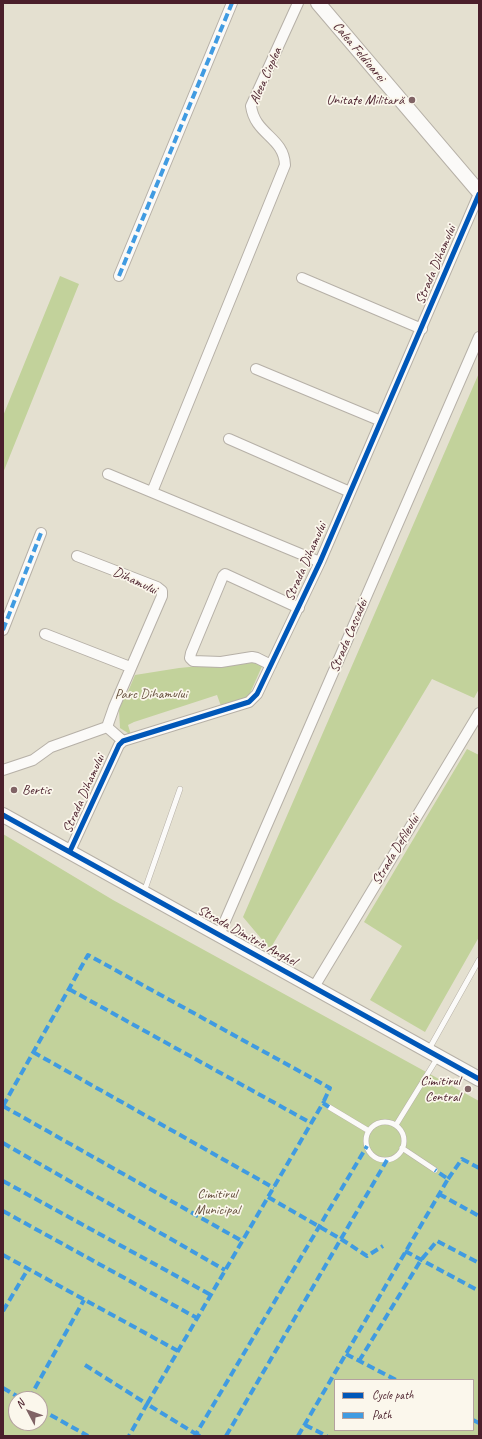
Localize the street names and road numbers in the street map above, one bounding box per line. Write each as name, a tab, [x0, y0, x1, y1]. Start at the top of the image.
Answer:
street label: Calea Feldioarei	[329, 19, 389, 85]
street label: Aleea Cioplea	[246, 45, 286, 107]
street label: Strada Dihamului	[412, 223, 460, 307]
street label: Strada Dihamului	[281, 520, 331, 604]
street label: Dihamului	[110, 563, 160, 599]
street label: Strada Cascadei	[326, 597, 372, 675]
street label: Strada Dihamului	[59, 752, 109, 836]
street label: Strada Defileului	[368, 812, 424, 888]
street label: Strada Dimitrie Anghel	[195, 902, 299, 970]

